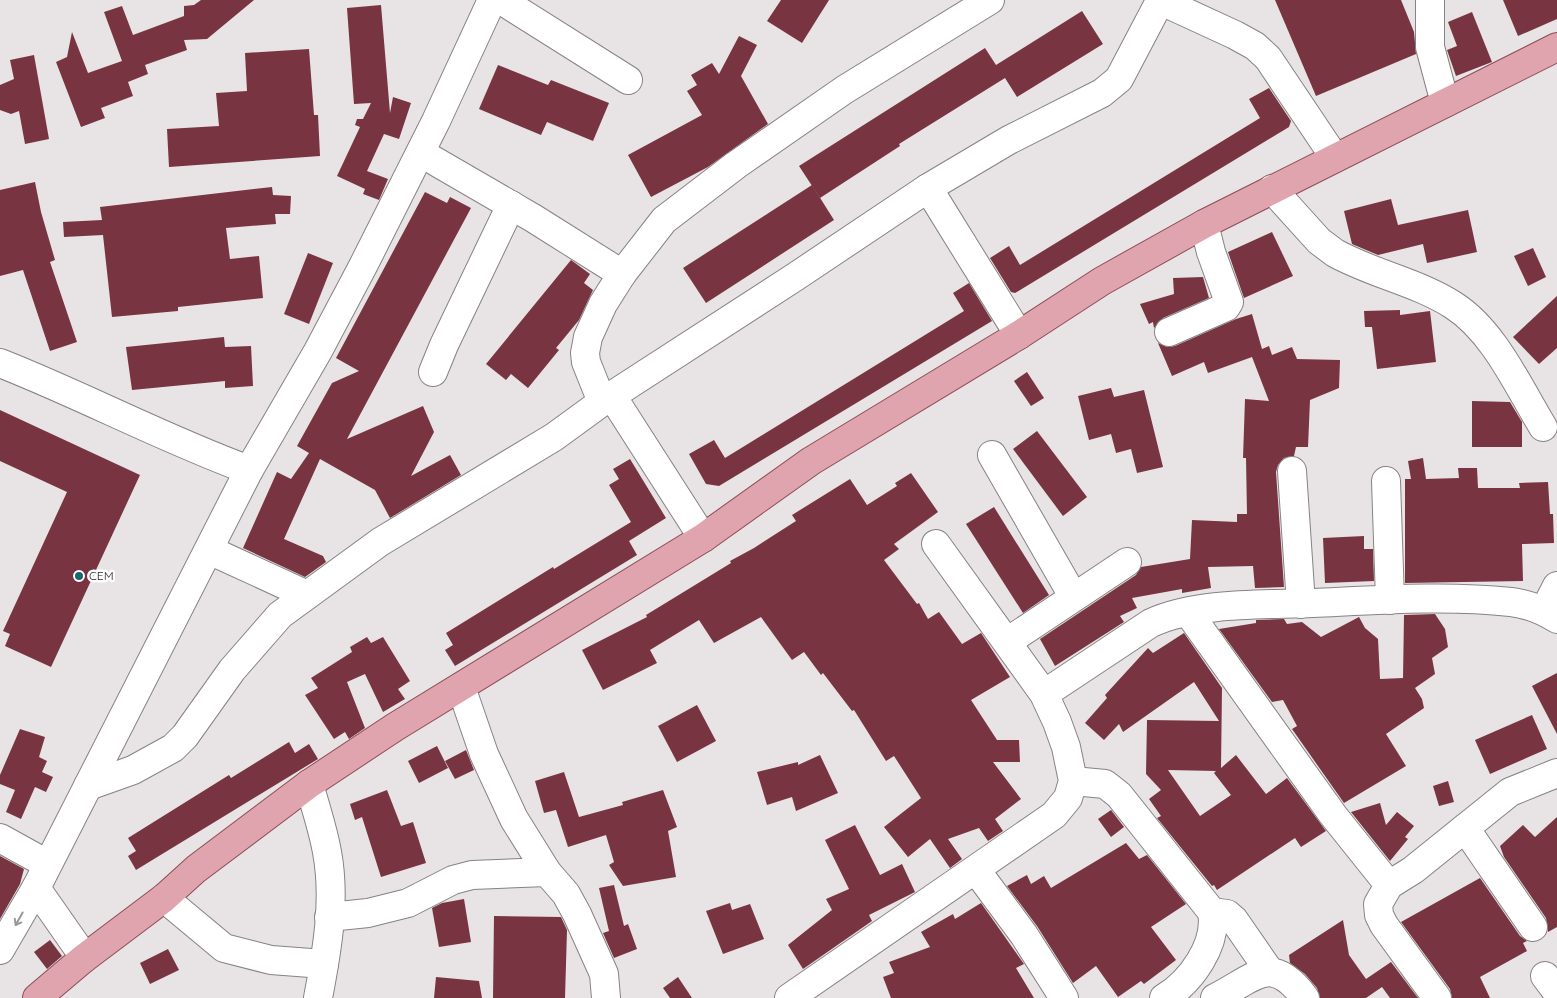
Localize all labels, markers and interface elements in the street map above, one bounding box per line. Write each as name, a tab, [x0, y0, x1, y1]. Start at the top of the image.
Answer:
place label: CEM	[89, 568, 114, 583]
marker: CEM	[73, 570, 85, 582]
one-way arrow	[13, 912, 23, 926]

